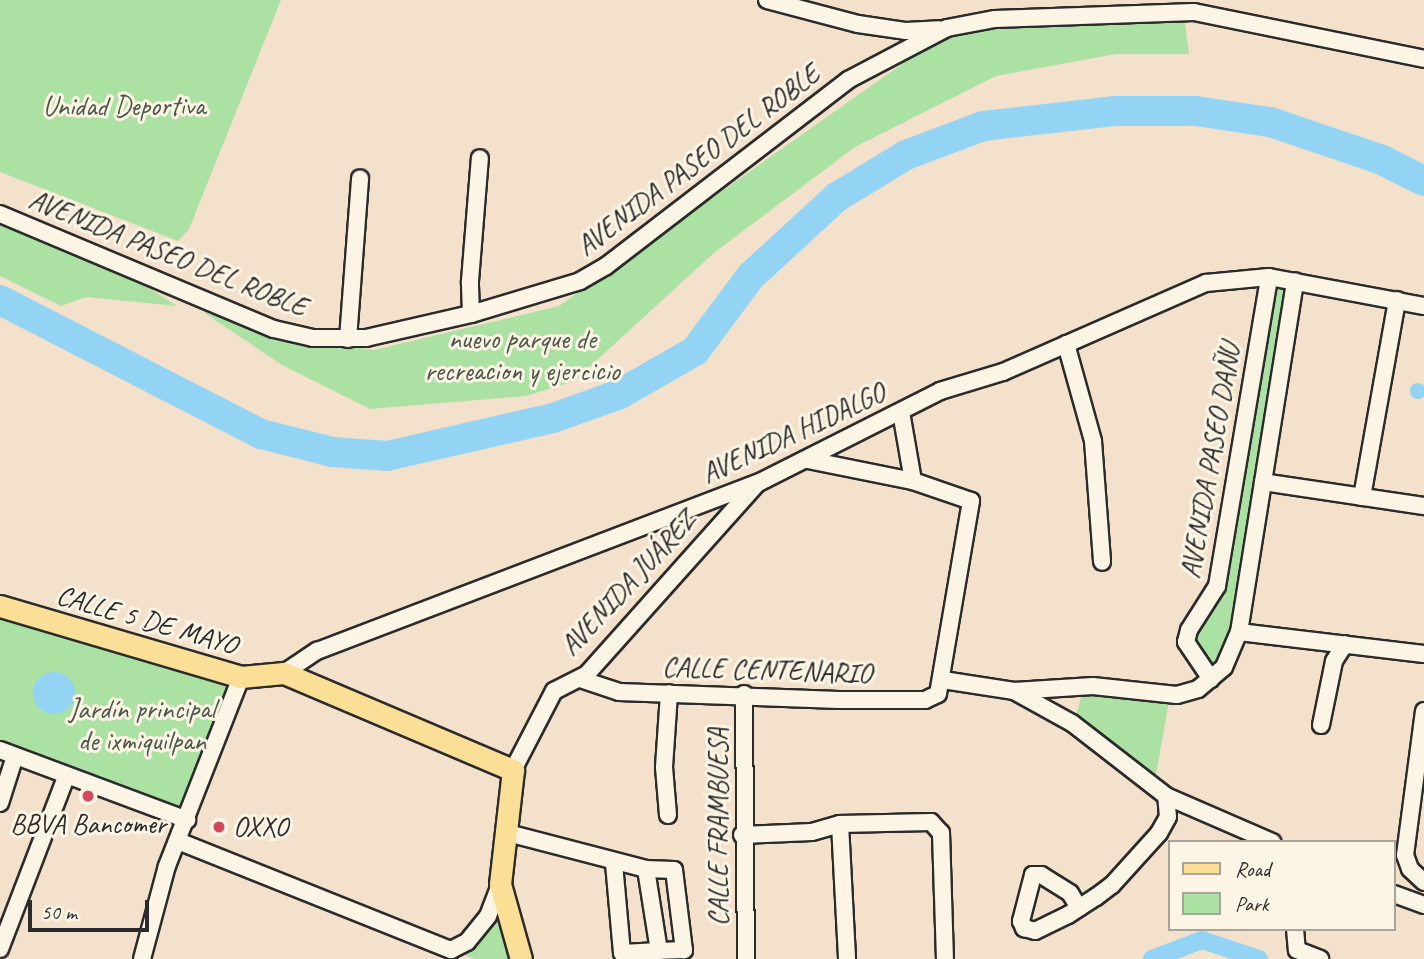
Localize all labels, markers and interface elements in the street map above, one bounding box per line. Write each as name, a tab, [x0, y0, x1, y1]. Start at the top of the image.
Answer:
street label: AVENIDA PASEO DEL ROBLE	[569, 57, 827, 263]
park label: Unidad Deportiva	[42, 89, 206, 123]
street label: AVENIDA PASEO DEL ROBLE	[24, 182, 312, 324]
park label: nuevo parque de recreacion y ejercicio	[424, 322, 620, 388]
street label: AVENIDA PASEO DAÑU	[1173, 341, 1247, 581]
street label: AVENIDA HIDALGO	[696, 376, 890, 490]
street label: AVENIDA JUÁREZ	[553, 504, 703, 662]
street label: CALLE 5 DE MAYO	[53, 578, 241, 662]
street label: CALLE CENTENARIO	[661, 650, 873, 690]
park label: Jardín principal de ixmiquilpan	[69, 692, 215, 758]
street label: CALLE FRAMBUESA	[701, 728, 735, 926]
marker: BBVA Bancomer	[80, 788, 96, 804]
place label: BBVA Bancomer	[10, 807, 166, 841]
place label: OXXO	[233, 810, 288, 844]
marker: OXXO	[211, 819, 227, 835]
legend	[1168, 840, 1396, 931]
text: Road	[1235, 856, 1270, 882]
scale bar	[32, 886, 152, 930]
text: Park	[1235, 891, 1268, 917]
text: 50 m	[41, 899, 77, 925]

